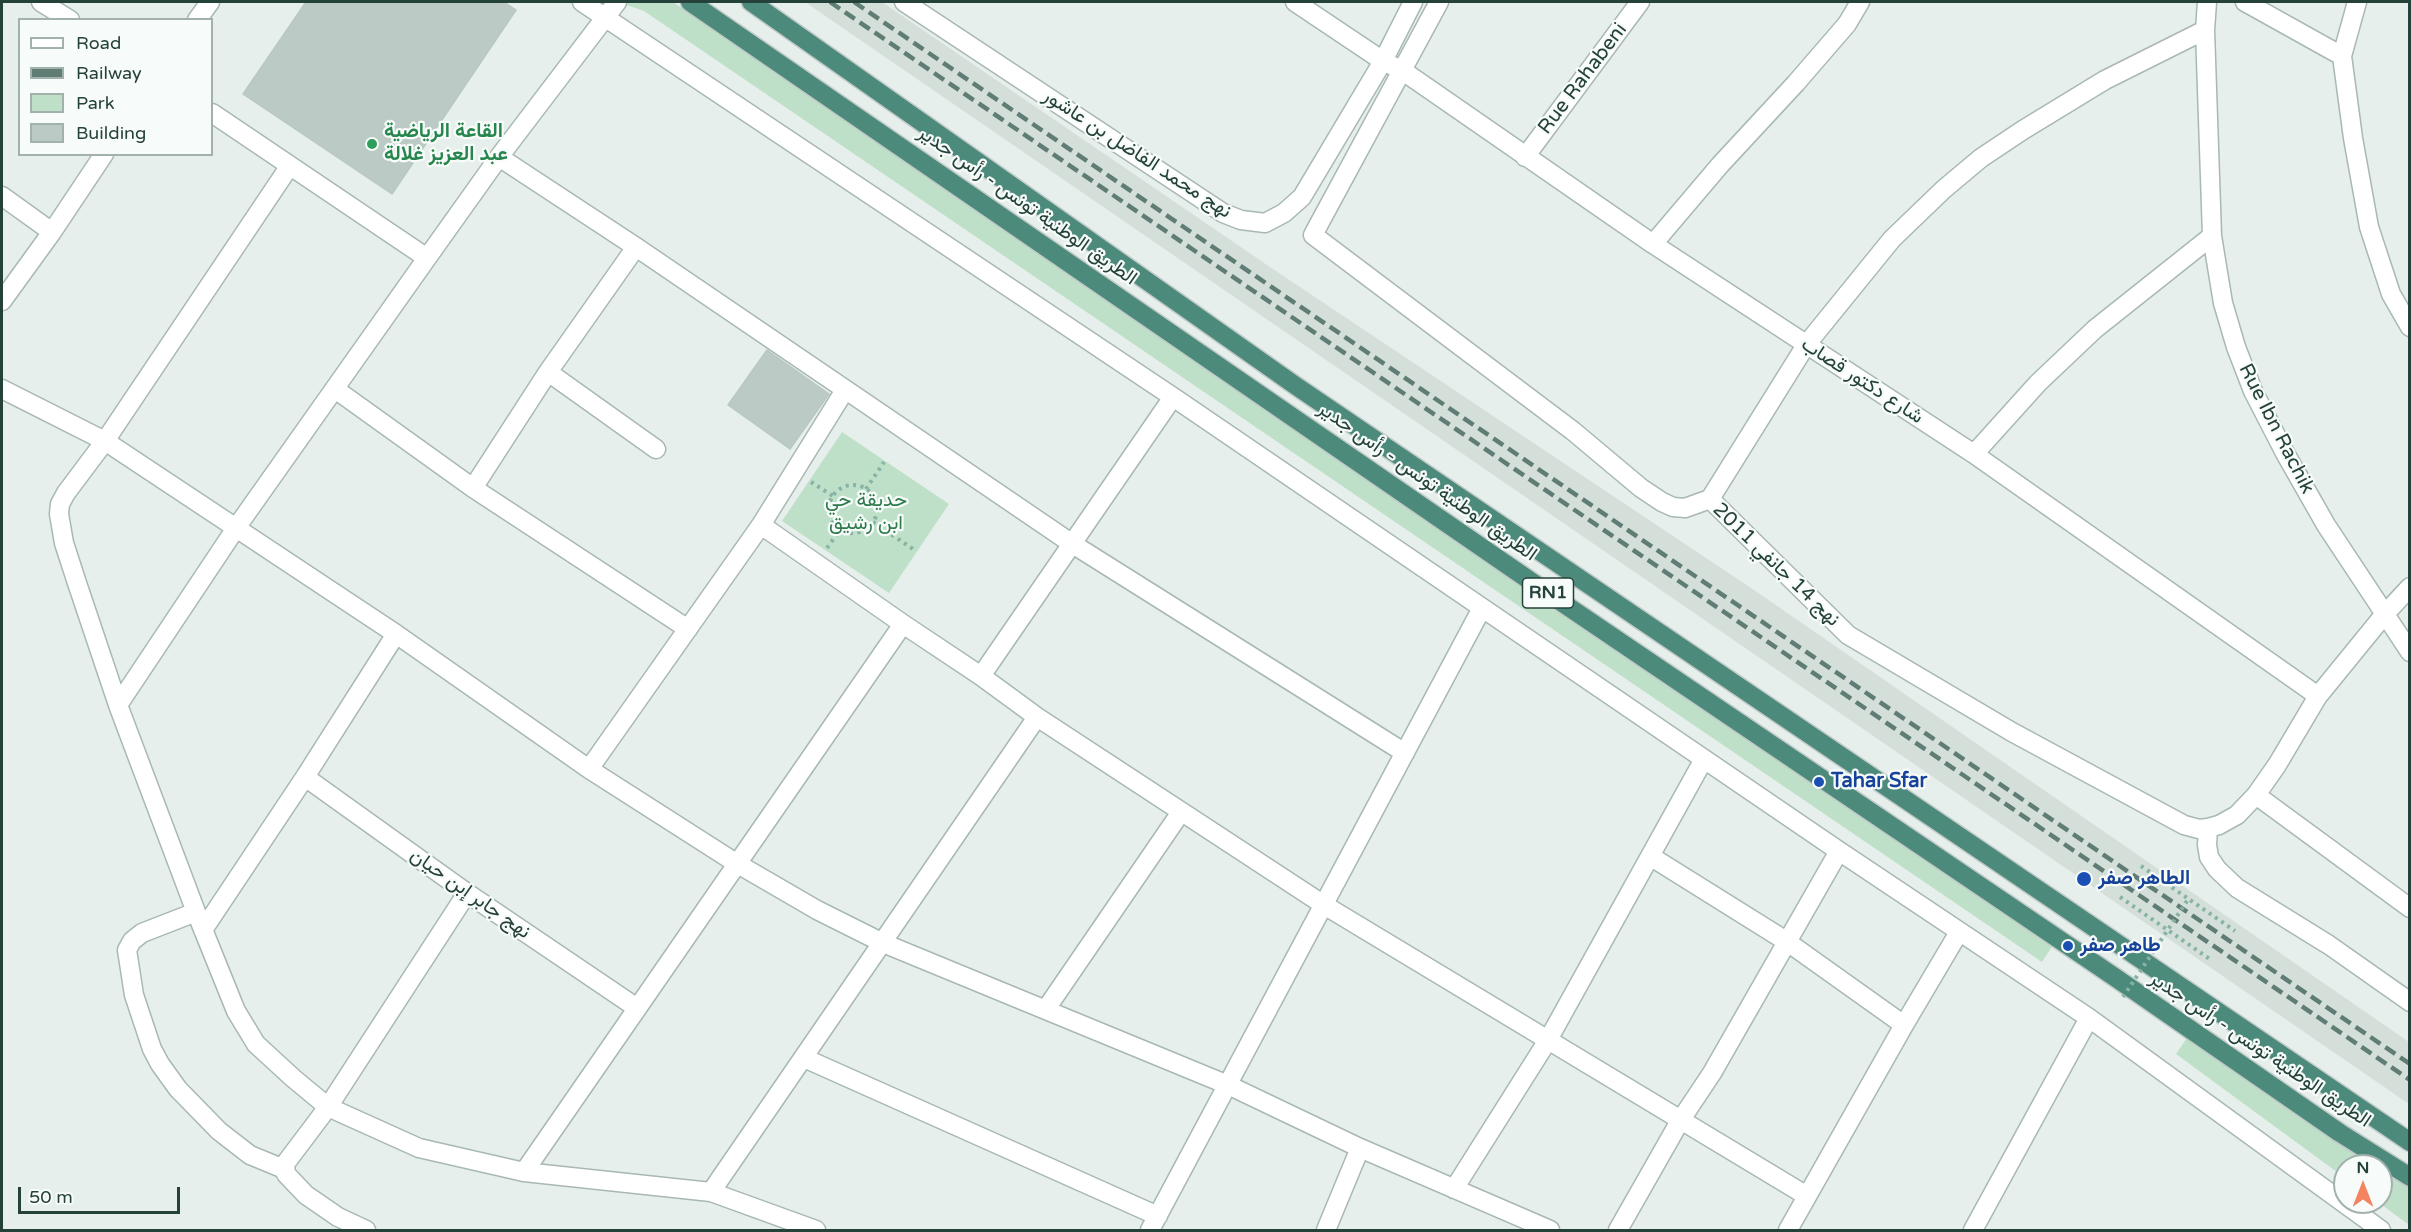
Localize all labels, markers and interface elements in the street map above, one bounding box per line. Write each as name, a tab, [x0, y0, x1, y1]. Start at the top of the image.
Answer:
legend	[18, 18, 213, 156]
street label: Rue Rahabeni	[1533, 19, 1633, 139]
text: Road	[76, 32, 121, 54]
text: Railway	[76, 62, 142, 84]
street label: نهج محمد الفاضل بن عاشور	[1038, 84, 1236, 224]
text: Park	[76, 92, 114, 114]
place label: القاعة الرياضية عبد العزيز غلالة	[384, 120, 508, 167]
street label: الطريق الوطنية تونس - رأس جدير	[913, 121, 1141, 291]
text: Building	[76, 122, 146, 144]
marker: القاعة الرياضية عبد العزيز غلالة	[365, 137, 379, 151]
street label: شارع دكتور قصاب	[1796, 333, 1928, 429]
street label: Rue Ibn Rachik	[2233, 360, 2319, 498]
street label: الطريق الوطنية تونس - رأس جدير	[1313, 397, 1541, 567]
park label: حديقة حي ابن رشيق	[825, 489, 907, 536]
street label: نهج 14 جانفي 2011	[1707, 498, 1845, 632]
road number: RN1	[1522, 578, 1574, 608]
place label: Tahar Sfar	[1831, 770, 1927, 794]
marker: Tahar Sfar	[1812, 775, 1826, 789]
street label: نهج جابر إبن حيان	[405, 844, 535, 944]
place label: الطاهر صفر	[2098, 867, 2190, 891]
marker: الطاهر صفر	[2075, 870, 2093, 888]
place label: طاهر صفر	[2080, 934, 2161, 958]
marker: طاهر صفر	[2061, 939, 2075, 953]
street label: الطريق الوطنية تونس - رأس جدير	[2145, 967, 2375, 1133]
north arrow	[2333, 1154, 2393, 1214]
text: N	[2357, 1158, 2369, 1178]
scale bar	[21, 1175, 183, 1213]
text: 50 m	[29, 1186, 73, 1208]

